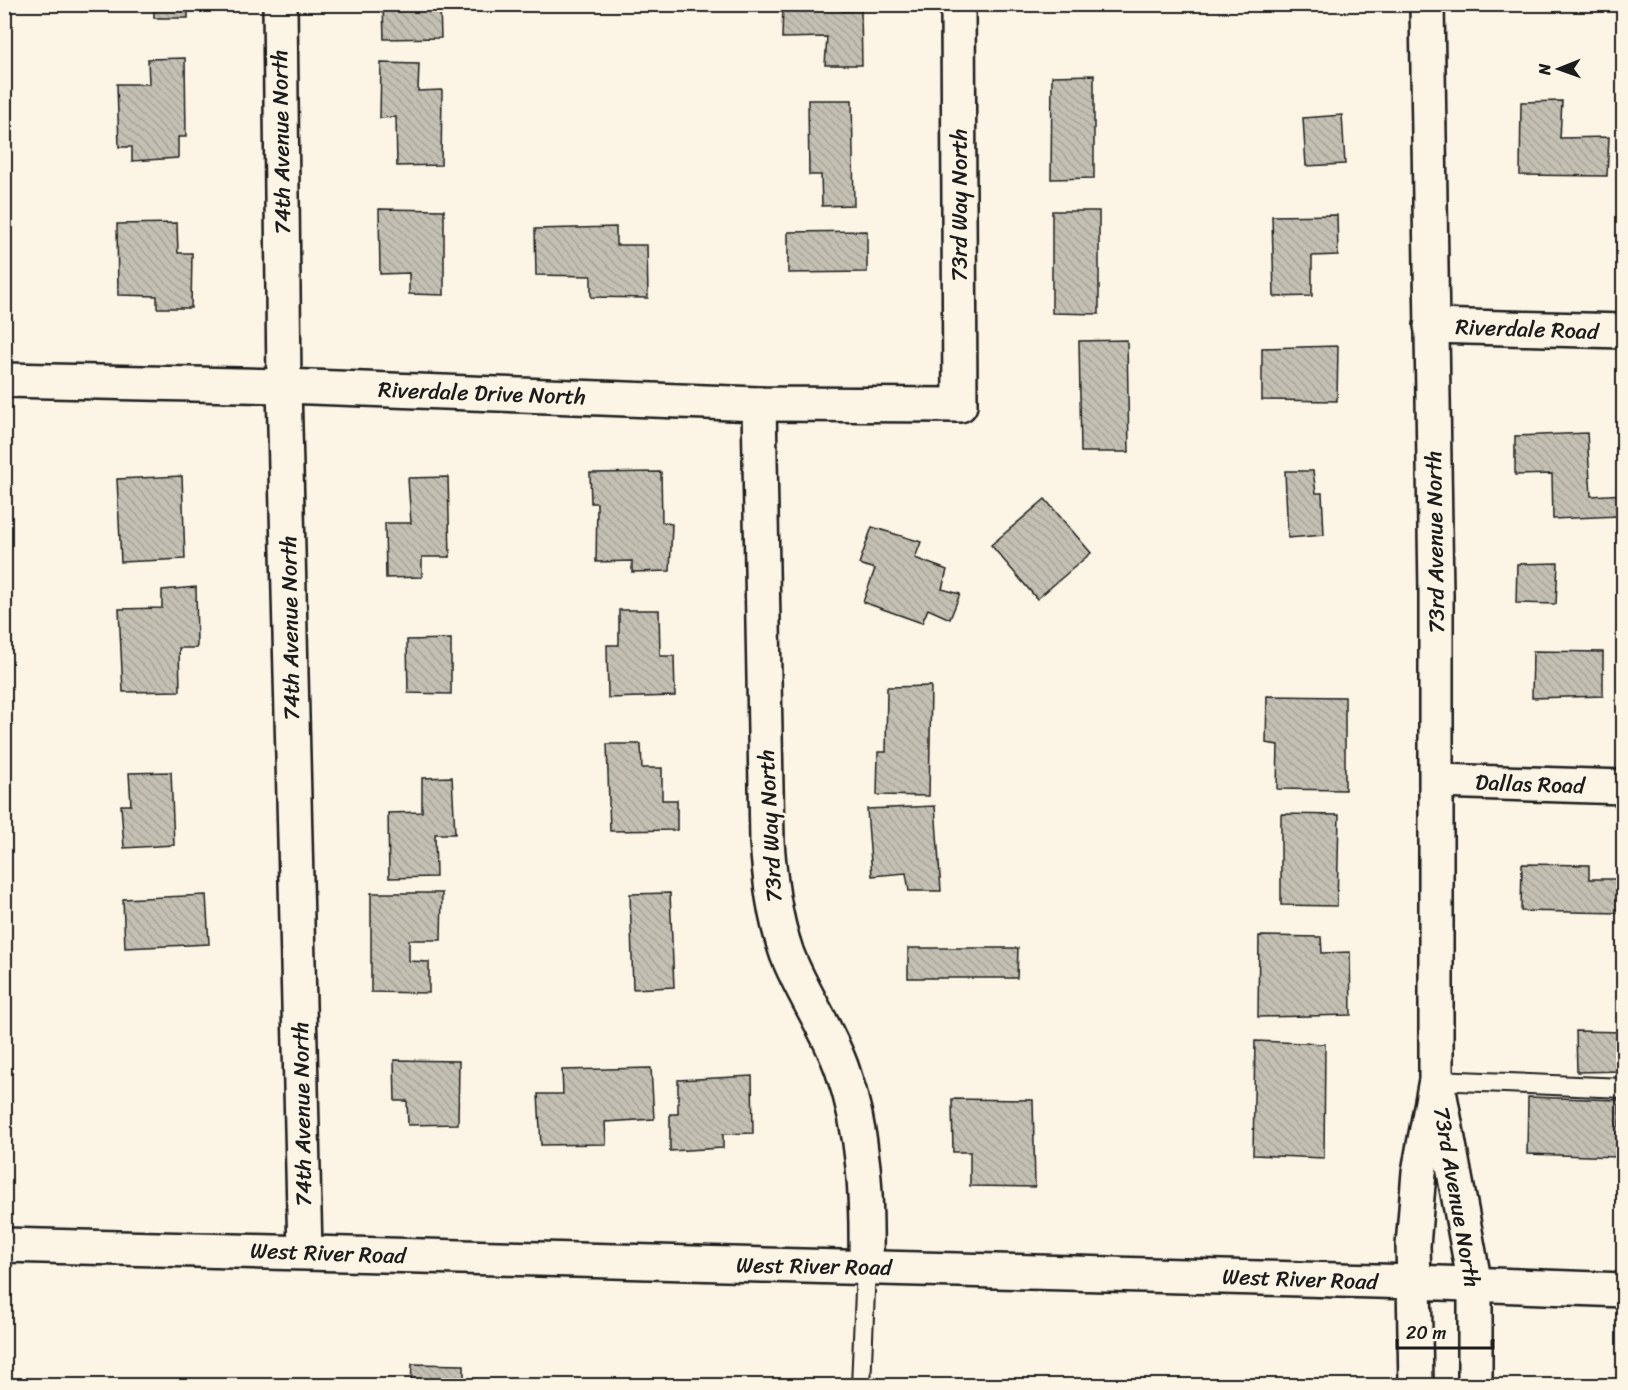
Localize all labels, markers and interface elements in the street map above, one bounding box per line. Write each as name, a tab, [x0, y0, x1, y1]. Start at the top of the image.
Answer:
north arrow	[1529, 39, 1589, 99]
street label: 74th Avenue North	[260, 49, 302, 235]
text: N	[1530, 63, 1559, 76]
street label: 73rd Way North	[940, 129, 979, 281]
street label: Riverdale Road	[1455, 307, 1601, 351]
street label: Riverdale Drive North	[378, 370, 586, 416]
street label: 73rd Avenue North	[1414, 450, 1456, 634]
street label: 74th Avenue North	[269, 535, 311, 721]
street label: 73rd Way North	[747, 749, 793, 903]
street label: Dallas Road	[1475, 763, 1587, 805]
street label: 74th Avenue North	[281, 1021, 323, 1207]
street label: 73rd Avenue North	[1422, 1104, 1492, 1290]
street label: West River Road	[250, 1231, 408, 1275]
street label: West River Road	[736, 1245, 894, 1287]
street label: West River Road	[1222, 1257, 1380, 1301]
scale bar	[1397, 1312, 1493, 1350]
text: 20 m	[1406, 1317, 1446, 1349]

